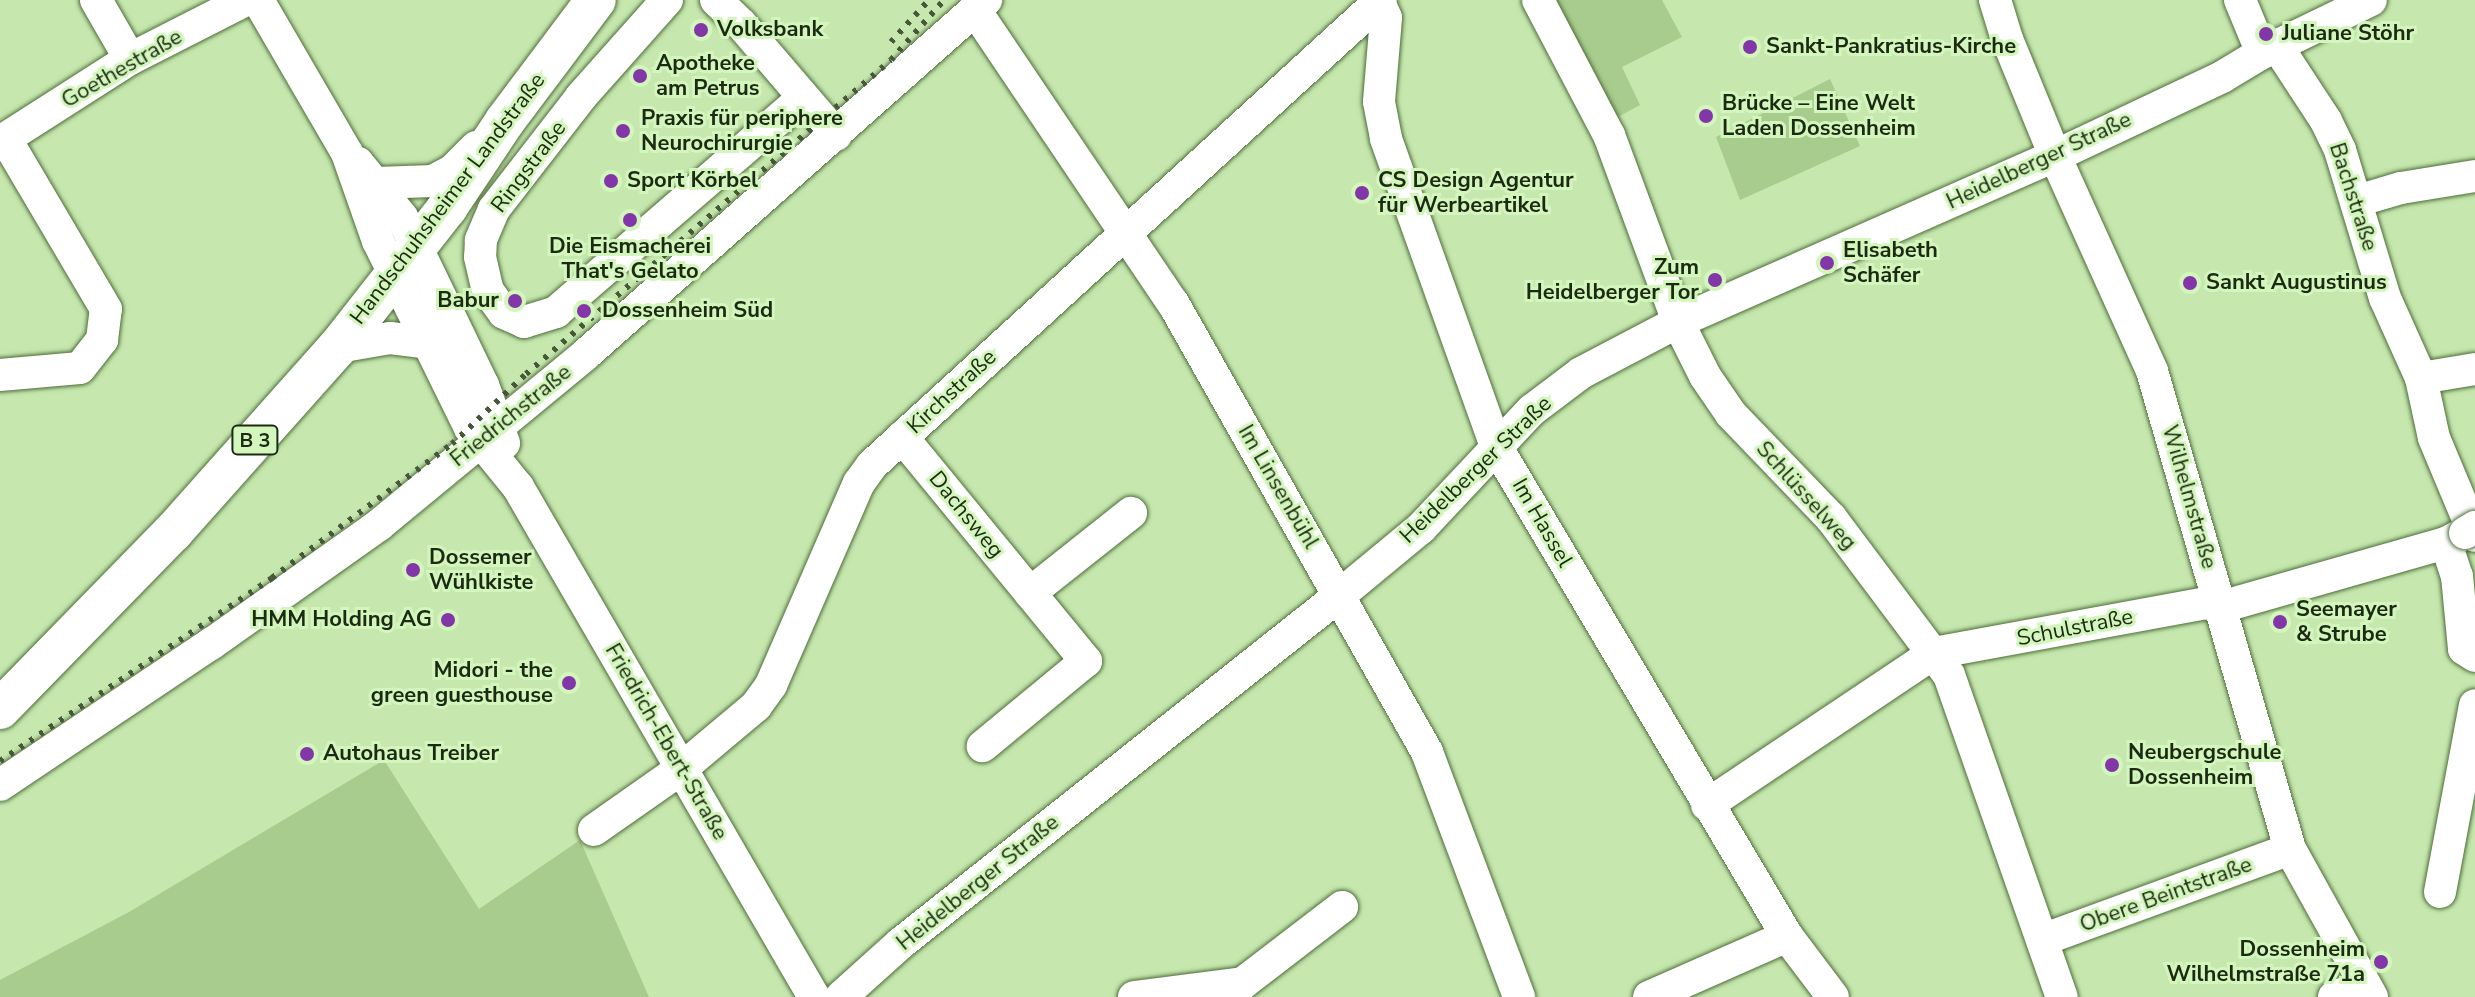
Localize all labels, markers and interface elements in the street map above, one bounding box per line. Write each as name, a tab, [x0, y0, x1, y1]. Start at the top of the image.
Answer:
place label: Volksbank	[717, 17, 823, 43]
marker: Volksbank	[692, 21, 710, 39]
place label: Juliane Stöhr	[2282, 21, 2414, 47]
street label: Goethestraße	[57, 24, 187, 114]
marker: Juliane Stöhr	[2257, 25, 2275, 43]
place label: Sankt-Pankratius-Kirche	[1766, 34, 2016, 60]
marker: Sankt-Pankratius-Kirche	[1741, 38, 1759, 56]
place label: Apotheke am Petrus	[656, 50, 759, 102]
marker: Apotheke am Petrus	[631, 67, 649, 85]
street label: Handschuhsheimer Landstraße	[345, 68, 551, 330]
place label: Brücke – Eine Welt Laden Dossenheim	[1722, 90, 1916, 142]
place label: Praxis für periphere Neurochirurgie	[641, 105, 843, 156]
marker: Brücke – Eine Welt Laden Dossenheim	[1697, 107, 1715, 125]
street label: Heidelberger Straße	[1942, 107, 2136, 215]
street label: Ringstraße	[486, 116, 572, 218]
marker: Praxis für periphere Neurochirurgie	[612, 120, 634, 142]
street label: Bachstraße	[2323, 140, 2383, 254]
place label: CS Design Agentur für Werbeartikel	[1378, 167, 1574, 218]
place label: Sport Körbel	[627, 168, 758, 194]
marker: Sport Körbel	[602, 172, 620, 190]
marker: CS Design Agentur für Werbeartikel	[1353, 184, 1371, 202]
marker: Die Eismacherei That's Gelato	[621, 211, 639, 229]
place label: Die Eismacherei That's Gelato	[549, 233, 711, 284]
place label: Elisabeth Schäfer	[1843, 237, 1938, 288]
place label: Zum Heidelberger Tor	[1526, 254, 1699, 306]
marker: Elisabeth Schäfer	[1818, 254, 1836, 272]
place label: Sankt Augustinus	[2206, 270, 2387, 296]
marker: Zum Heidelberger Tor	[1706, 271, 1724, 289]
marker: Sankt Augustinus	[2181, 274, 2199, 292]
place label: Babur	[437, 288, 499, 314]
marker: Babur	[506, 292, 524, 310]
place label: Dossenheim Süd	[602, 298, 773, 324]
marker: Dossenheim Süd	[573, 300, 595, 322]
street label: Kirchstraße	[902, 344, 1002, 440]
street label: Friedrichstraße	[445, 359, 577, 473]
street label: Heidelberger Straße	[1395, 391, 1557, 549]
street label: Im Linsenbühl	[1232, 420, 1324, 554]
street label: Wilhelmstraße	[2156, 422, 2222, 572]
road number: B 3	[231, 424, 279, 456]
street label: Schlüsselweg	[1750, 436, 1862, 556]
street label: Dachsweg	[923, 466, 1009, 564]
street label: Im Hassel	[1506, 474, 1578, 572]
place label: Dossemer Wühlkiste	[429, 544, 533, 596]
marker: Dossemer Wühlkiste	[404, 561, 422, 579]
place label: Seemayer & Strube	[2296, 596, 2397, 648]
street label: Schulstraße	[2015, 604, 2135, 652]
place label: HMM Holding AG	[251, 607, 432, 633]
marker: HMM Holding AG	[439, 611, 457, 629]
marker: Seemayer & Strube	[2271, 613, 2289, 631]
street label: Friedrich-Ebert-Straße	[599, 639, 733, 845]
place label: Midori - the green guesthouse	[371, 657, 553, 708]
marker: Midori - the green guesthouse	[560, 674, 578, 692]
place label: Neubergschule Dossenheim	[2128, 739, 2282, 790]
place label: Autohaus Treiber	[323, 741, 499, 767]
marker: Autohaus Treiber	[298, 745, 316, 763]
marker: Neubergschule Dossenheim	[2103, 756, 2121, 774]
street label: Heidelberger Straße	[892, 810, 1064, 956]
street label: Obere Beintstraße	[2076, 852, 2256, 938]
place label: Dossenheim Wilhelmstraße 71a	[2166, 936, 2365, 988]
marker: Dossenheim Wilhelmstraße 71a	[2372, 953, 2390, 971]

